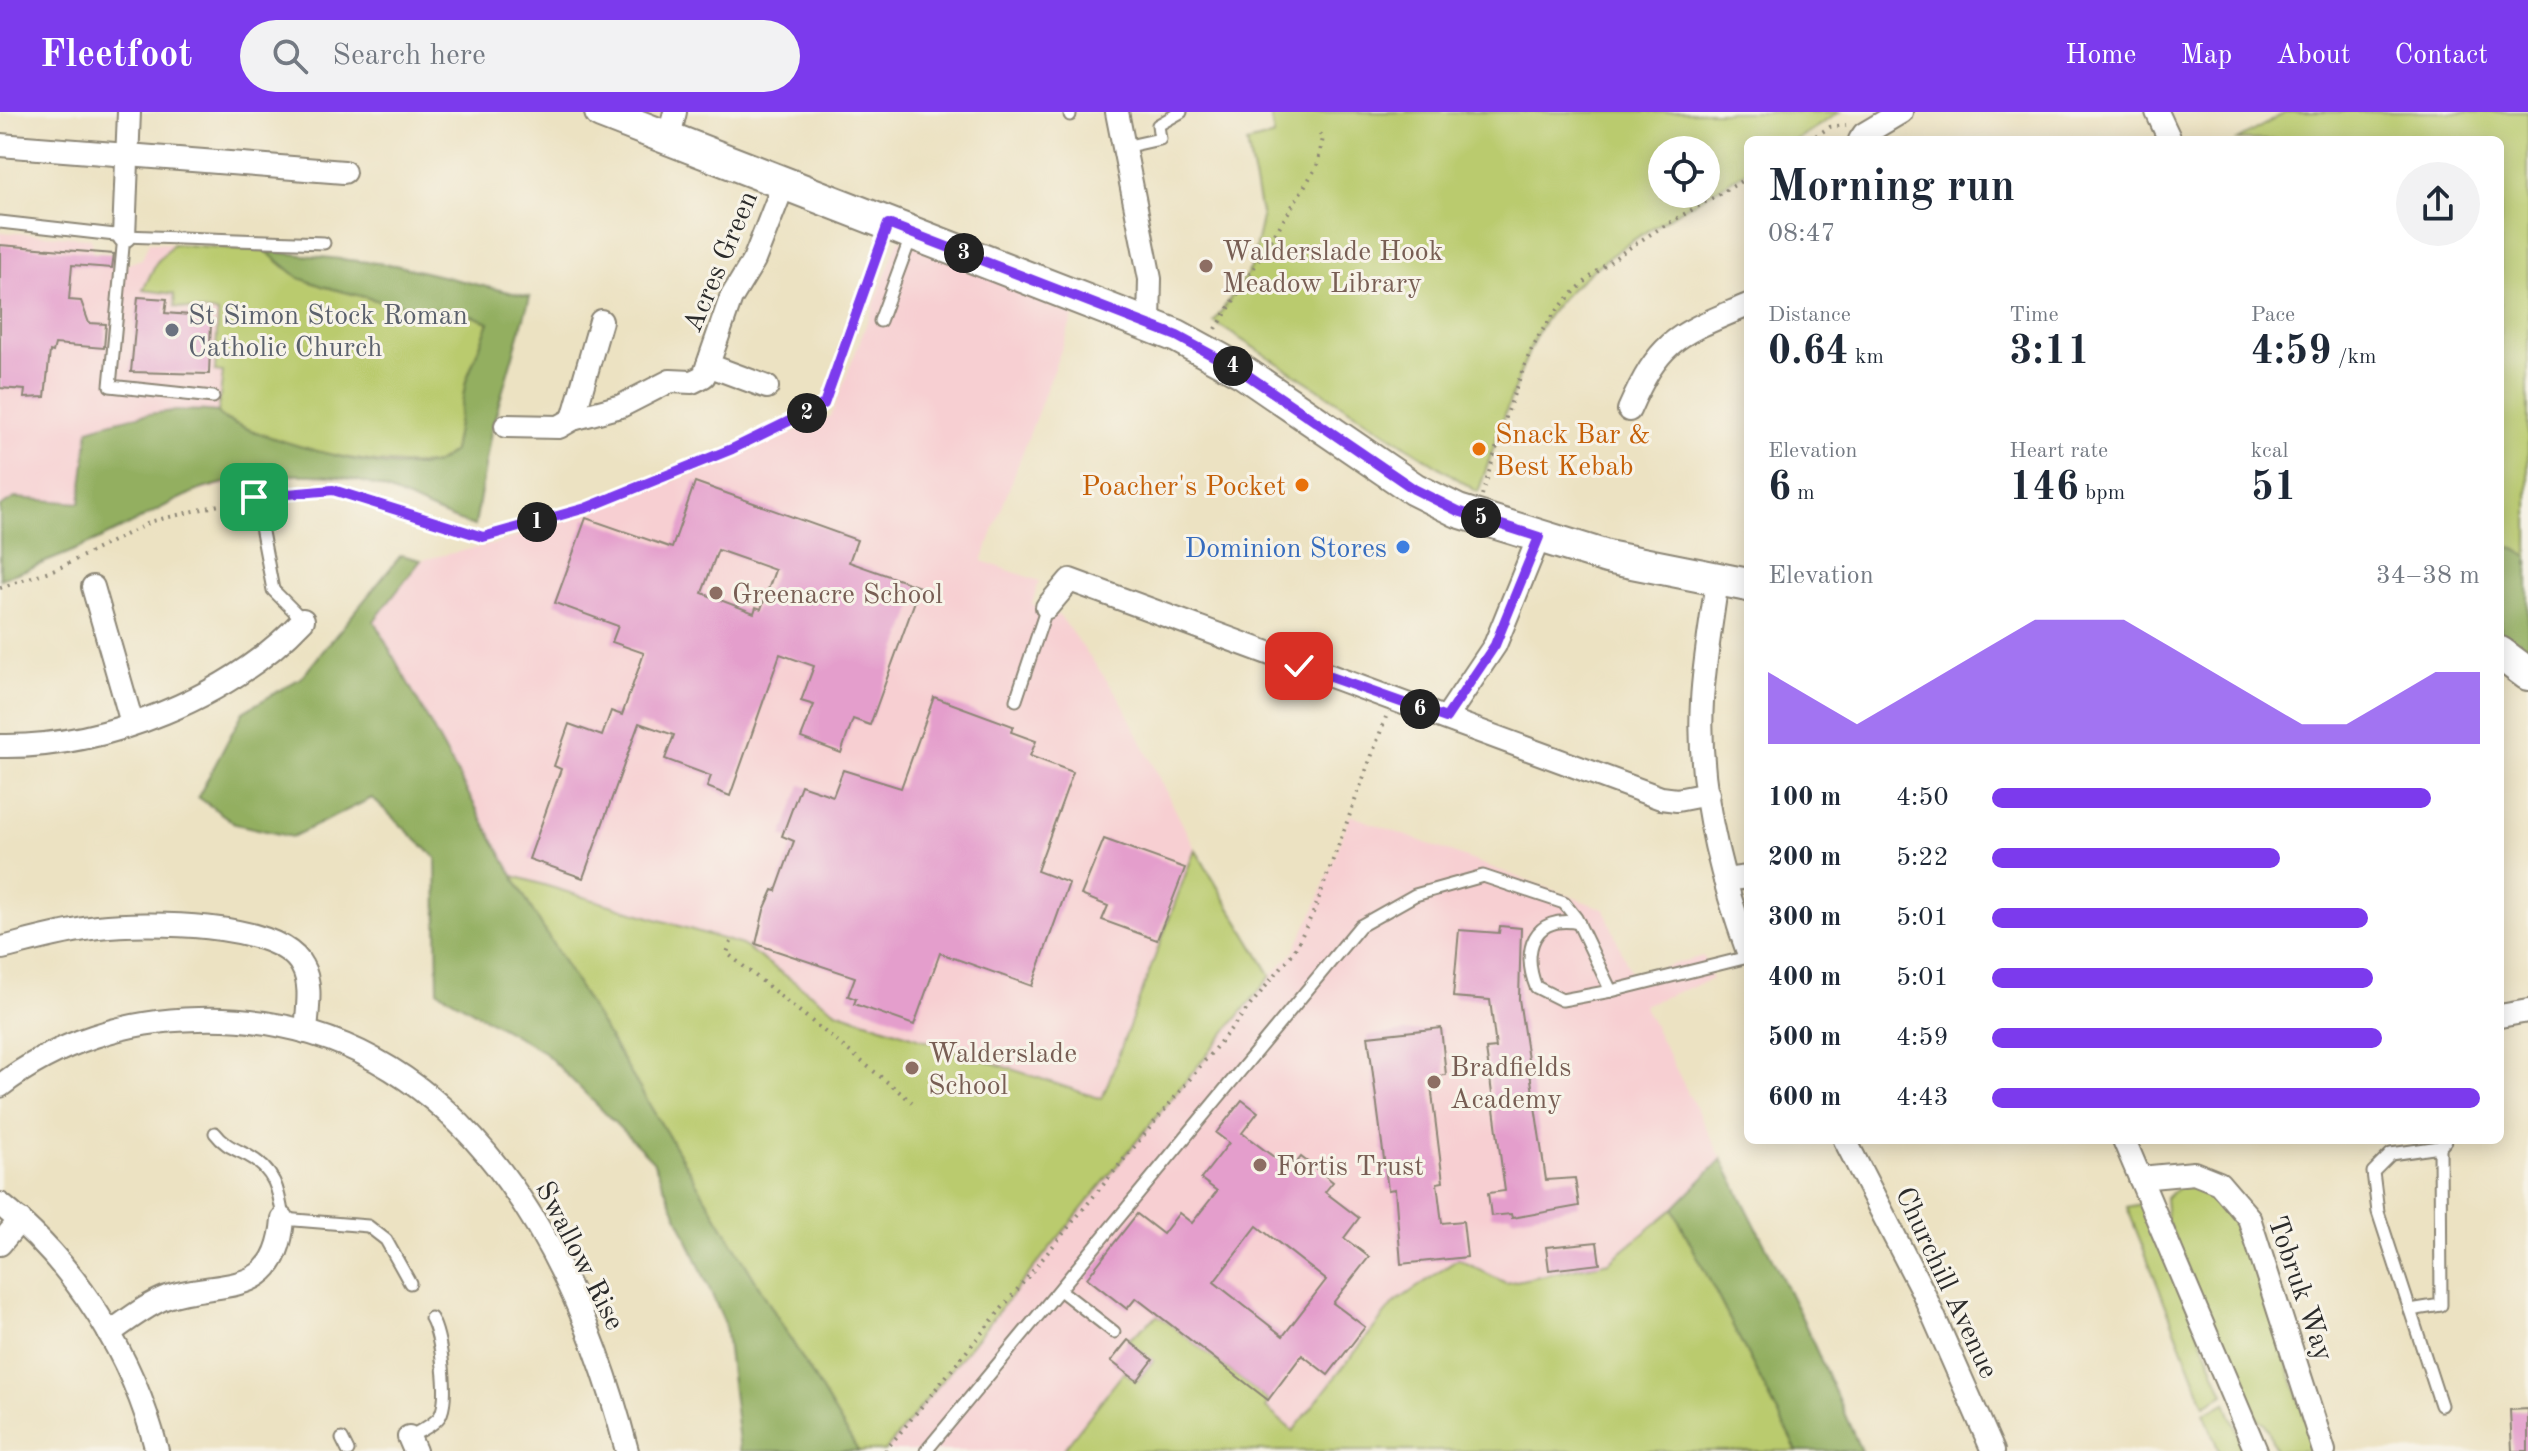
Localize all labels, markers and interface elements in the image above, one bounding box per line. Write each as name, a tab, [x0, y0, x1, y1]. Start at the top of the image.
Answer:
search box	[240, 20, 800, 92]
icon: search	[268, 34, 312, 78]
text: Fleetfoot	[40, 37, 192, 75]
text: Search here	[332, 41, 486, 71]
text: Home	[2065, 42, 2136, 70]
text: Map	[2180, 42, 2232, 70]
text: About	[2276, 42, 2351, 70]
text: Contact	[2395, 42, 2488, 70]
map controls	[1648, 136, 1720, 208]
button: locate	[1648, 136, 1720, 208]
button: share	[2396, 162, 2480, 246]
text: Morning run	[1768, 166, 2015, 210]
street label: Acres Green	[679, 187, 764, 337]
text: 08:47	[1768, 221, 1836, 247]
pin: 3	[944, 233, 984, 273]
place label: Walderslade Hook Meadow Library	[1222, 239, 1443, 299]
text: 3	[958, 242, 970, 264]
marker: Walderslade Hook Meadow Library	[1197, 257, 1215, 275]
place label: St Simon Stock Roman Catholic Church	[188, 303, 468, 363]
text: Distance	[1768, 304, 1851, 326]
text: Time	[2009, 304, 2059, 326]
text: Pace	[2251, 304, 2295, 326]
marker: St Simon Stock Roman Catholic Church	[163, 321, 181, 339]
text: 0.64	[1768, 333, 1849, 373]
text: 3:11	[2009, 333, 2090, 373]
text: 4:59	[2251, 333, 2331, 373]
pin: 4	[1213, 346, 1253, 386]
text: km	[1849, 346, 1884, 368]
text: /km	[2331, 346, 2376, 368]
text: 4	[1227, 355, 1239, 377]
pin: 2	[787, 393, 827, 433]
text: 2	[801, 402, 813, 424]
place label: Snack Bar & Best Kebab	[1495, 422, 1650, 482]
marker: Snack Bar & Best Kebab	[1470, 440, 1488, 458]
text: Elevation	[1768, 440, 1858, 462]
text: Heart rate	[2009, 440, 2108, 462]
text: kcal	[2251, 440, 2289, 462]
pin	[220, 463, 288, 531]
text: 6	[1768, 469, 1791, 509]
text: 146	[2009, 469, 2079, 509]
text: 51	[2251, 469, 2297, 509]
place label: Poacher's Pocket	[1081, 474, 1286, 502]
icon: arrive	[232, 475, 276, 519]
marker: Poacher's Pocket	[1293, 476, 1311, 494]
text: m	[1791, 482, 1815, 504]
text: bpm	[2079, 482, 2125, 504]
pin: 5	[1461, 498, 1501, 538]
pin: 1	[517, 502, 557, 542]
text: 5	[1475, 507, 1487, 529]
text: 1	[531, 511, 543, 533]
place label: Dominion Stores	[1184, 536, 1387, 564]
marker: Dominion Stores	[1394, 538, 1412, 556]
text: Elevation	[1768, 563, 1874, 589]
text: 34–38 m	[2376, 563, 2480, 589]
place label: Greenacre School	[732, 582, 943, 610]
marker: Greenacre School	[707, 584, 725, 602]
pin	[1265, 632, 1333, 700]
icon: check	[1277, 644, 1321, 688]
pin: 6	[1400, 689, 1440, 729]
text: 6	[1414, 698, 1426, 720]
text: 100 m	[1768, 785, 1841, 811]
text: 4:50	[1896, 785, 1949, 811]
text: 200 m	[1768, 845, 1841, 871]
text: 5:22	[1896, 845, 1949, 871]
text: 300 m	[1768, 905, 1841, 931]
text: 5:01	[1896, 905, 1949, 931]
text: 400 m	[1768, 965, 1841, 991]
text: 5:01	[1896, 965, 1949, 991]
text: 500 m	[1768, 1025, 1841, 1051]
text: 4:59	[1896, 1025, 1949, 1051]
place label: Walderslade School	[928, 1041, 1077, 1101]
place label: Bradfields Academy	[1450, 1055, 1571, 1115]
marker: Walderslade School	[903, 1059, 921, 1077]
marker: Bradfields Academy	[1425, 1073, 1443, 1091]
text: 600 m	[1768, 1085, 1841, 1111]
text: 4:43	[1896, 1085, 1949, 1111]
place label: Fortis Trust	[1276, 1154, 1424, 1182]
marker: Fortis Trust	[1251, 1156, 1269, 1174]
street label: Swallow Rise	[529, 1177, 628, 1335]
street label: Churchill Avenue	[1889, 1183, 2002, 1383]
street label: Tobruk Way	[2261, 1213, 2337, 1365]

